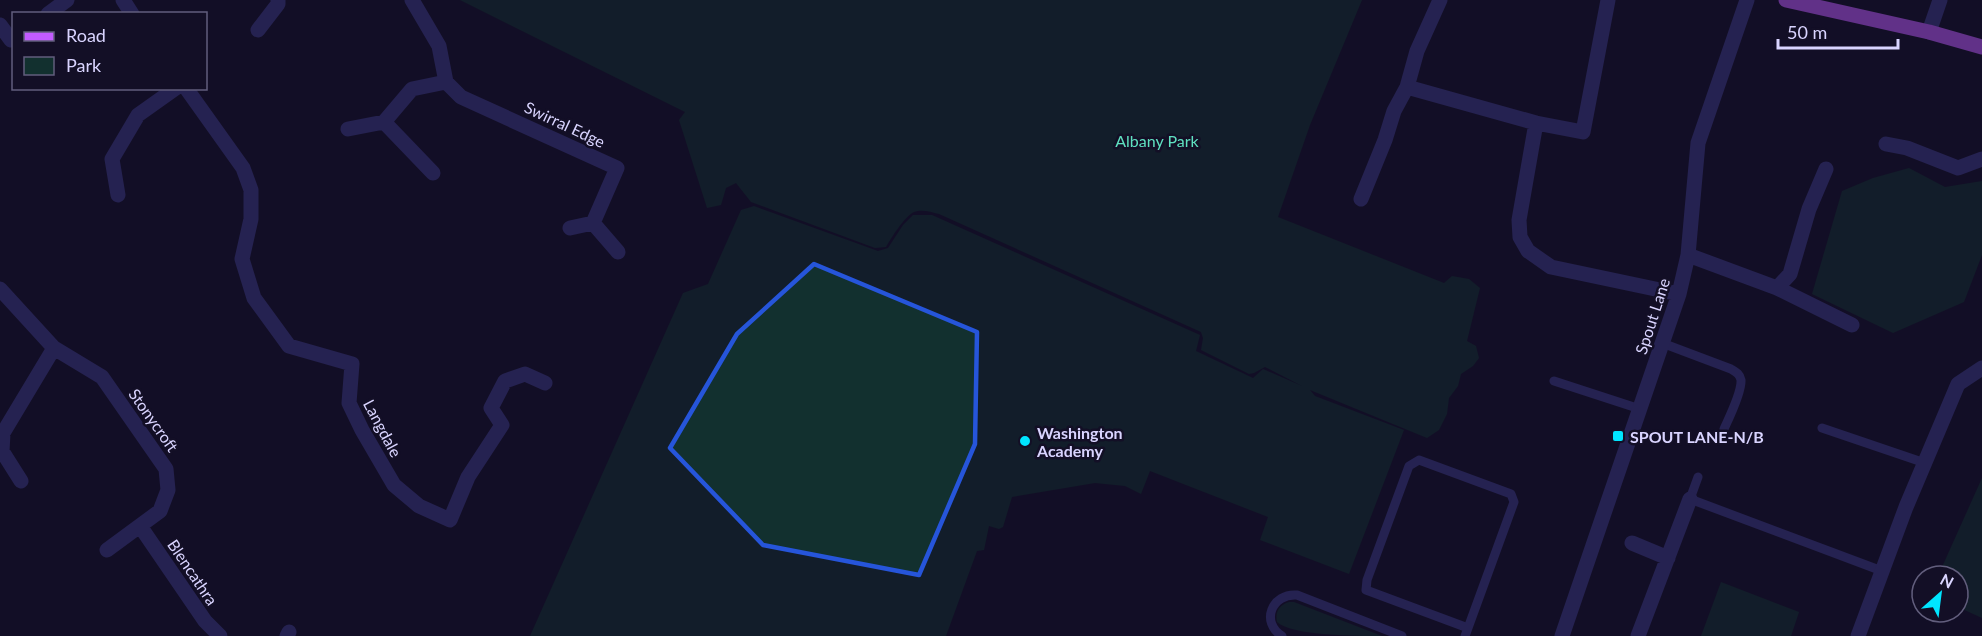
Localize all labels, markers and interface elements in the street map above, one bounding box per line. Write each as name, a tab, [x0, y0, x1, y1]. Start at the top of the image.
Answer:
legend	[12, 12, 207, 90]
scale bar	[1778, 12, 1898, 50]
text: 50 m	[1787, 21, 1827, 43]
text: Road	[66, 24, 106, 46]
text: Park	[66, 54, 102, 76]
street label: Swirral Edge	[522, 97, 608, 151]
park label: Albany Park	[1115, 131, 1200, 150]
street label: Spout Lane	[1631, 276, 1673, 356]
street label: Stonycroft	[125, 385, 183, 455]
street label: Langdale	[360, 396, 406, 460]
place label: Washington Academy	[1036, 423, 1123, 460]
place label: SPOUT LANE-N/B	[1630, 427, 1764, 446]
marker: SPOUT LANE-N/B	[1611, 429, 1625, 443]
marker: Washington Academy	[1018, 434, 1032, 448]
street label: Blencathra	[164, 536, 222, 608]
north arrow	[1910, 564, 1970, 624]
text: N	[1937, 569, 1957, 592]

